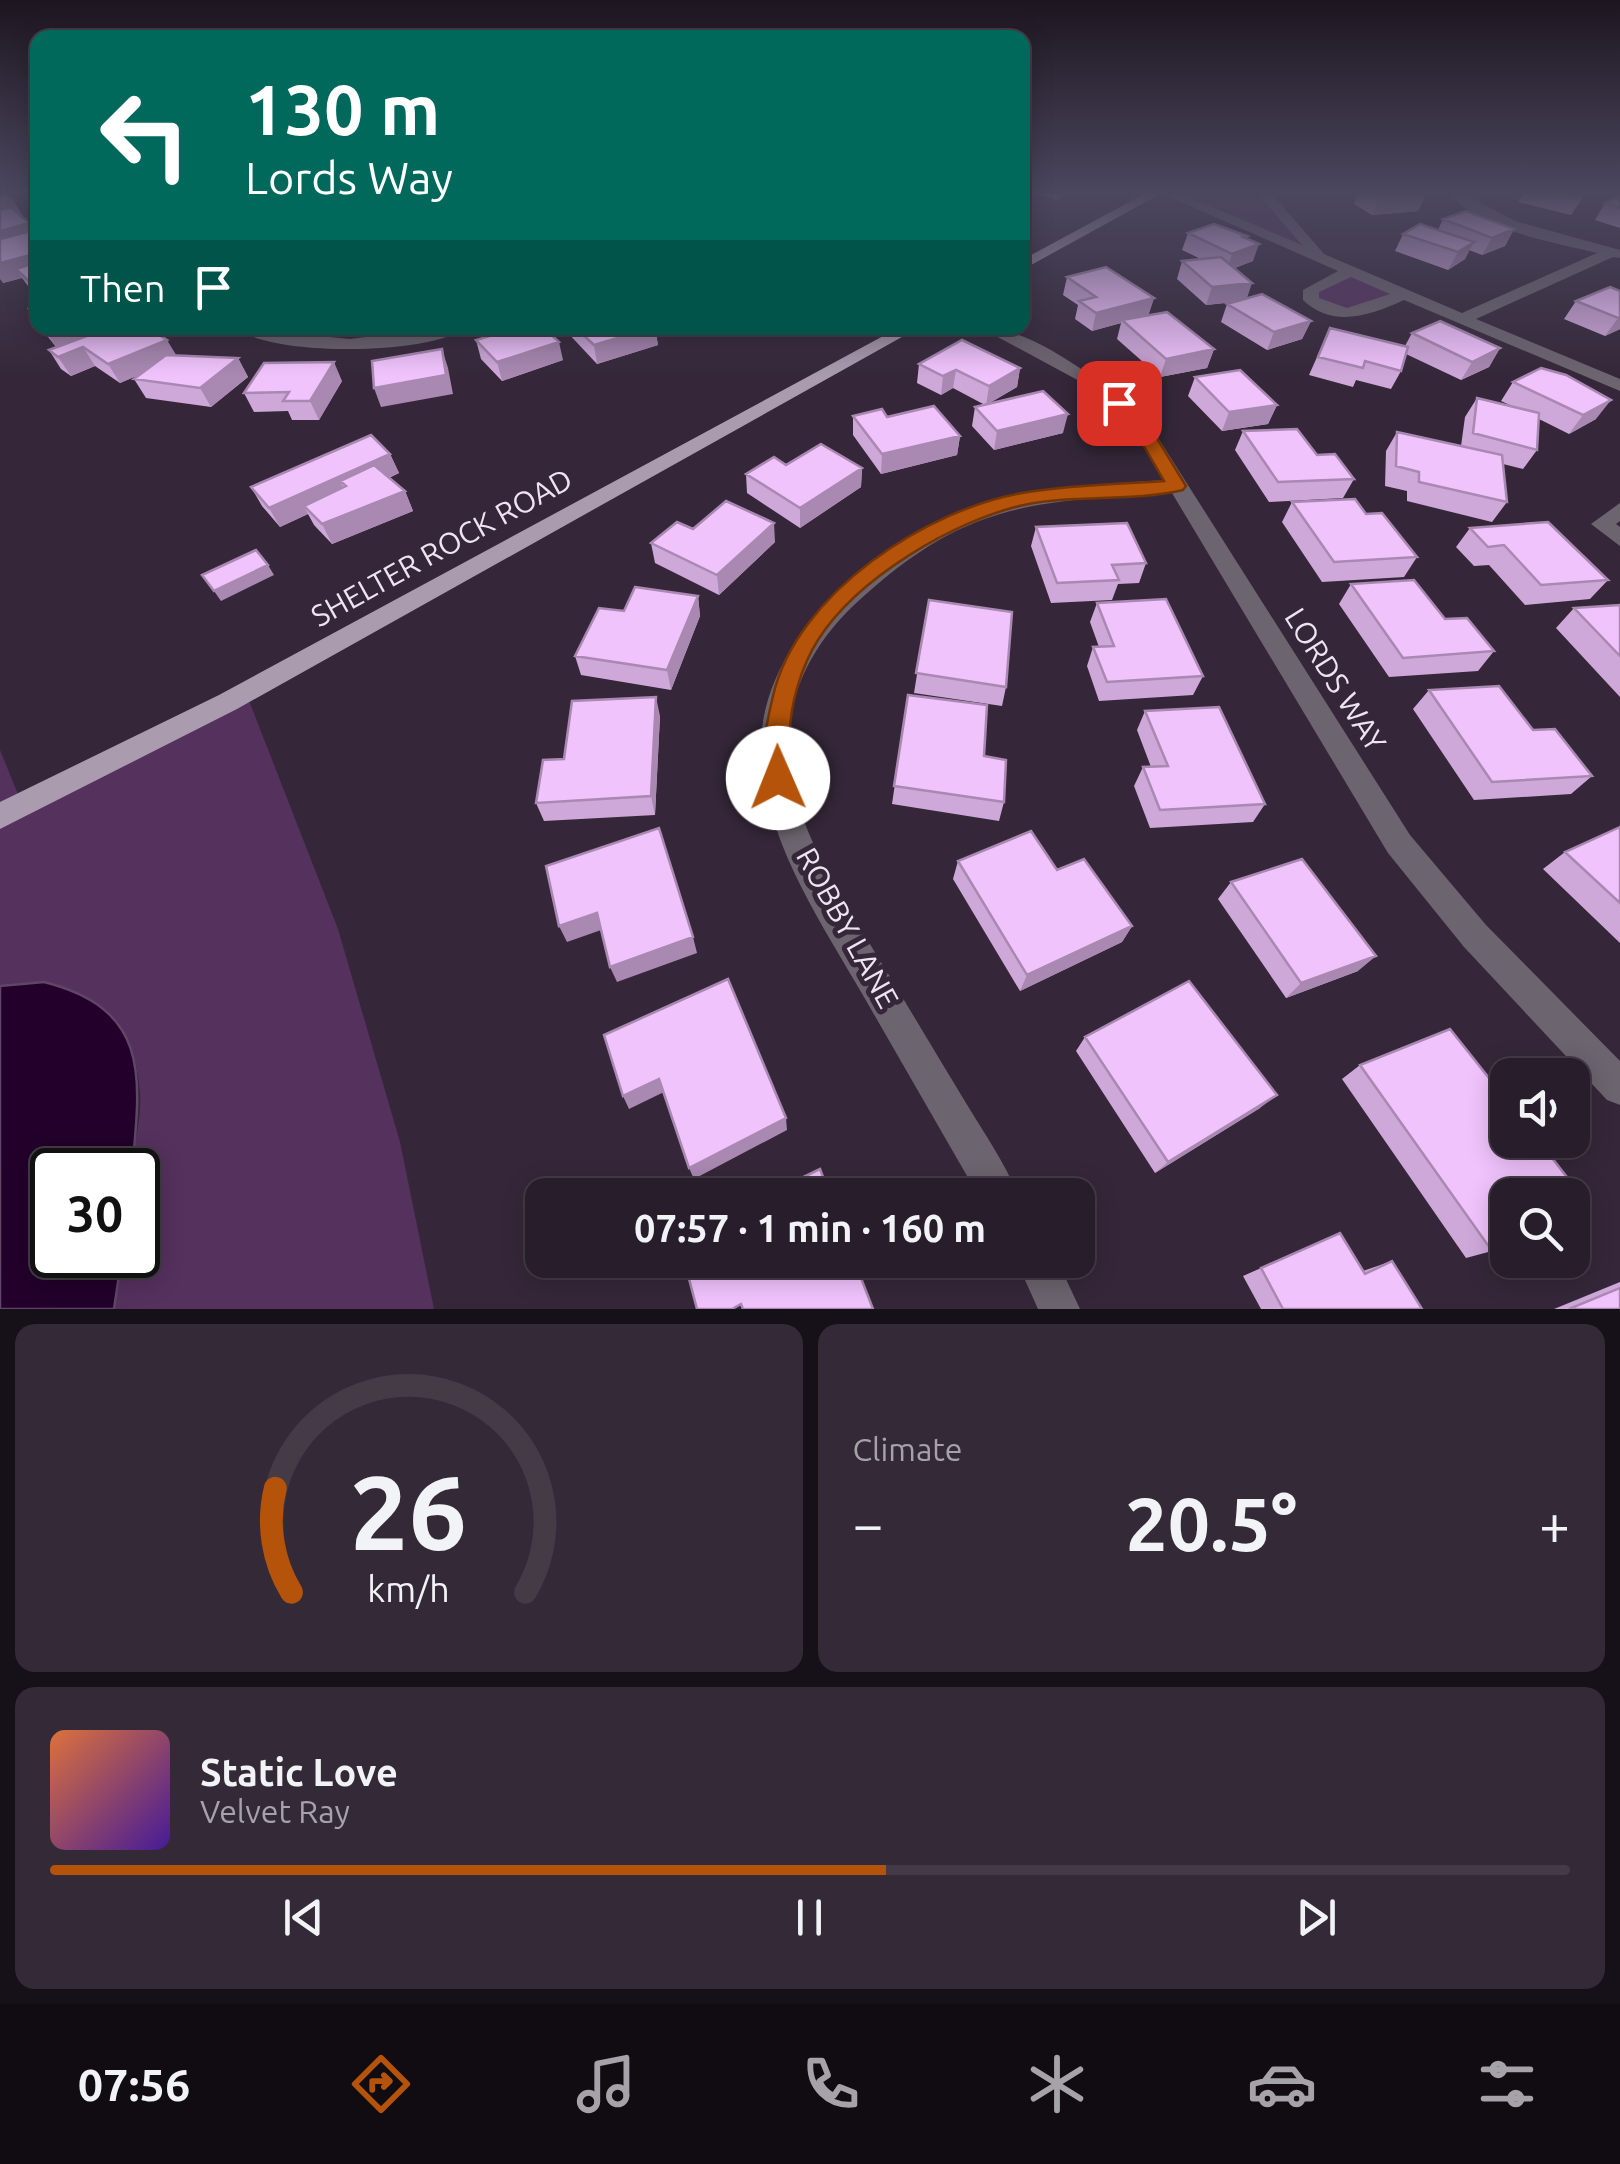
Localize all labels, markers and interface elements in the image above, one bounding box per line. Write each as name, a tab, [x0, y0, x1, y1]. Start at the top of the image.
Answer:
icon: left	[80, 70, 210, 200]
text: 130 m	[245, 70, 440, 148]
text: Lords Way	[245, 152, 453, 203]
icon: arrive	[186, 260, 241, 315]
text: Then	[80, 267, 166, 309]
pin	[1077, 361, 1162, 446]
icon: arrive	[1092, 376, 1147, 431]
street label: SHELTER ROCK ROAD	[305, 461, 578, 633]
street label: LORDS WAY	[1278, 602, 1394, 758]
position arrow	[726, 726, 830, 830]
street label: ROBBY LANE	[790, 842, 906, 1013]
map controls	[1490, 1058, 1590, 1278]
button: sound	[1490, 1058, 1590, 1158]
speed limit sign: 30	[30, 1148, 160, 1278]
button: search	[1490, 1178, 1590, 1278]
text: 07:57 · 1 min · 160 m	[634, 1207, 986, 1249]
text: Climate	[853, 1431, 963, 1467]
text: 26	[350, 1453, 467, 1570]
text: 20.5°	[1125, 1481, 1297, 1565]
text: −	[853, 1493, 884, 1554]
text: +	[1539, 1493, 1570, 1554]
text: km/h	[367, 1569, 450, 1609]
text: Static Love	[200, 1751, 398, 1793]
text: Velvet Ray	[200, 1793, 350, 1829]
icon: previous	[276, 1890, 331, 1945]
icon: pause	[782, 1890, 837, 1945]
icon: next	[1289, 1890, 1344, 1945]
icon: directions	[346, 2049, 416, 2119]
icon: music	[571, 2049, 641, 2119]
icon: phone	[796, 2049, 866, 2119]
icon: climate	[1022, 2049, 1092, 2119]
icon: car	[1247, 2049, 1317, 2119]
icon: filters	[1472, 2049, 1542, 2119]
text: 07:56	[78, 2059, 190, 2110]

